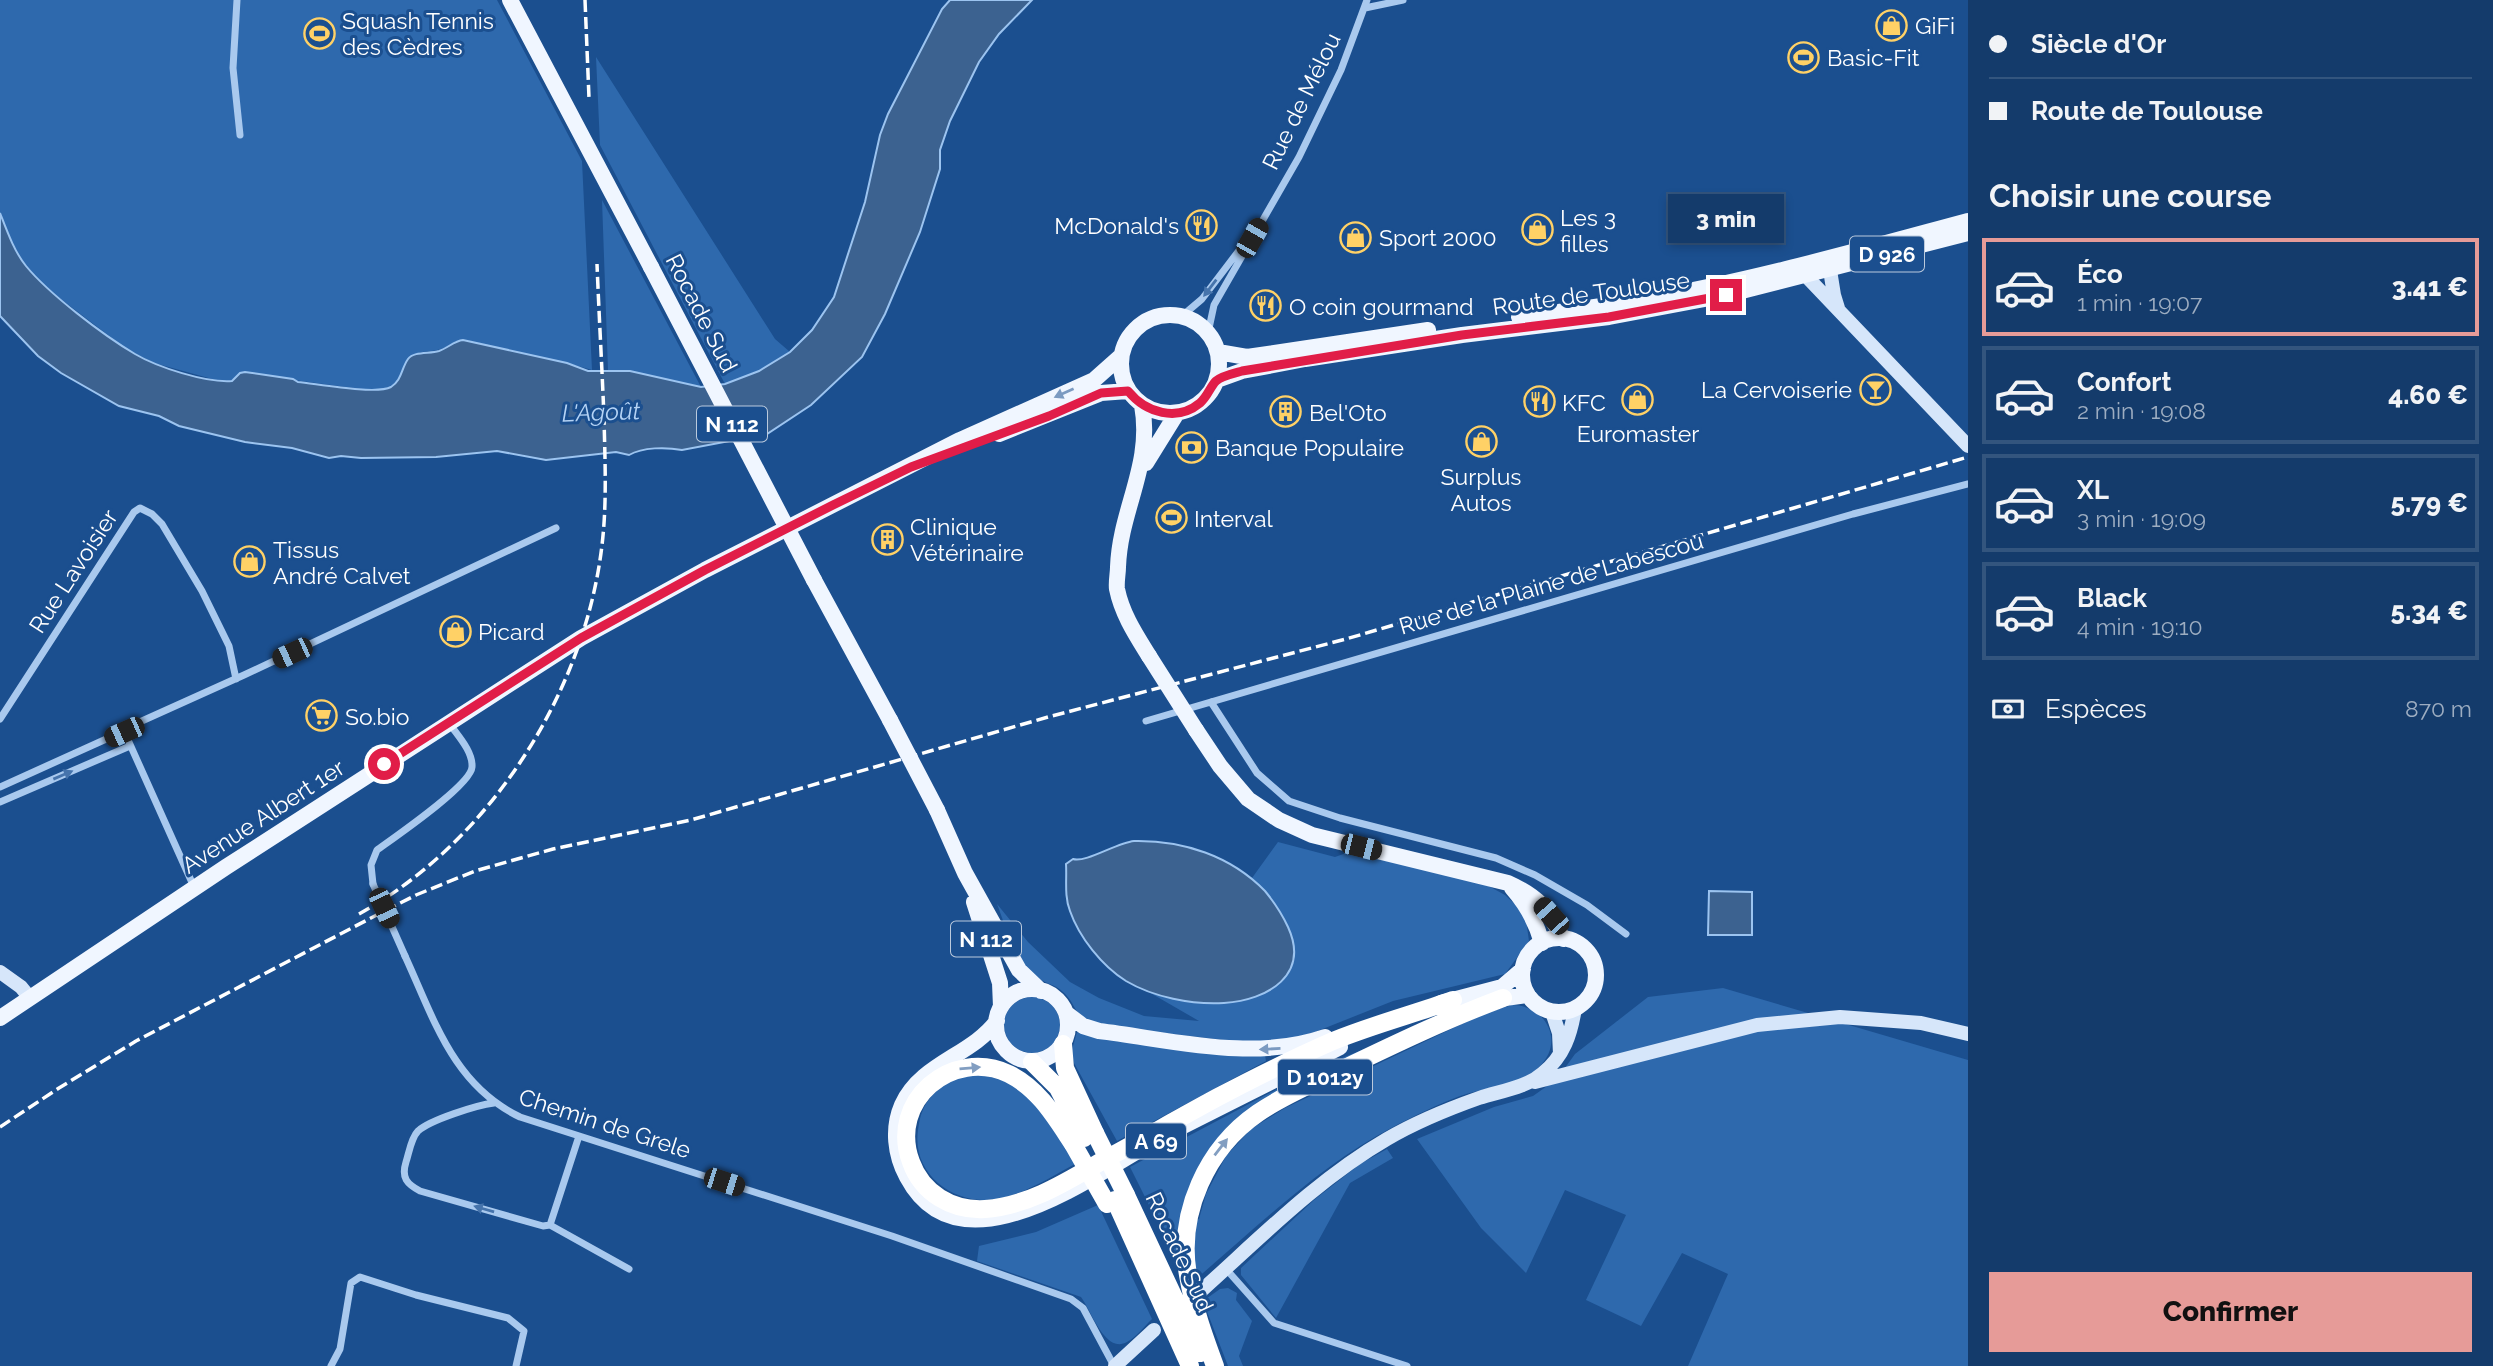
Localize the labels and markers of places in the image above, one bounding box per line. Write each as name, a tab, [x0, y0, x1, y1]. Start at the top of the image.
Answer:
place label: Squash Tennis des Cèdres	[342, 7, 494, 60]
shop icon: GiFi	[1875, 8, 1909, 42]
place label: GiFi	[1915, 12, 1955, 39]
sports icon: Squash Tennis des Cèdres	[302, 16, 336, 50]
sports icon: Basic-Fit	[1787, 40, 1821, 74]
place label: Basic-Fit	[1827, 44, 1920, 71]
place label: Les 3 filles	[1560, 204, 1616, 257]
restaurant icon: McDonald's	[1185, 208, 1219, 242]
place label: McDonald's	[1054, 212, 1179, 239]
shop icon: Les 3 filles	[1520, 213, 1554, 247]
shop icon: Sport 2000	[1339, 220, 1373, 254]
place label: Sport 2000	[1379, 224, 1497, 251]
restaurant icon: O coin gourmand	[1249, 289, 1283, 323]
place label: O coin gourmand	[1289, 293, 1474, 320]
bar icon: La Cervoiserie	[1858, 372, 1892, 406]
place label: La Cervoiserie	[1701, 376, 1852, 403]
shop icon: Euromaster	[1621, 382, 1655, 416]
restaurant icon: KFC	[1522, 385, 1556, 419]
place label: KFC	[1562, 389, 1606, 416]
building icon: Bel'Oto	[1269, 395, 1303, 429]
place label: Bel'Oto	[1309, 399, 1387, 426]
place label: Euromaster	[1577, 420, 1699, 447]
shop icon: Surplus Autos	[1464, 425, 1498, 459]
bank icon: Banque Populaire	[1175, 430, 1209, 464]
place label: Banque Populaire	[1215, 434, 1404, 461]
place label: Surplus Autos	[1441, 463, 1521, 516]
sports icon: Interval	[1154, 501, 1188, 535]
place label: Interval	[1194, 505, 1274, 532]
place label: Clinique Vétérinaire	[910, 513, 1024, 566]
building icon: Clinique Vétérinaire	[870, 522, 904, 556]
place label: Tissus André Calvet	[273, 536, 411, 589]
shop icon: Tissus André Calvet	[233, 545, 267, 579]
shop icon: Picard	[438, 614, 472, 648]
place label: Picard	[478, 618, 545, 645]
supermarket icon: So.bio	[305, 699, 339, 733]
place label: So.bio	[345, 703, 409, 730]

